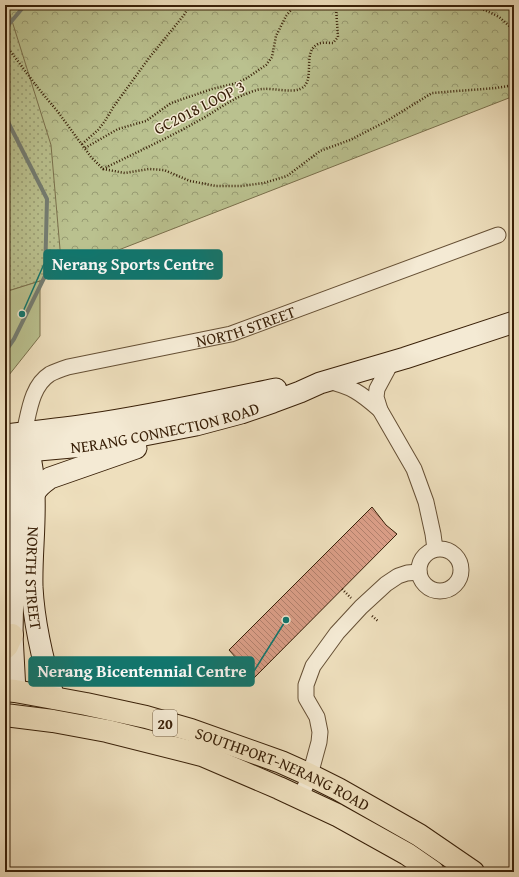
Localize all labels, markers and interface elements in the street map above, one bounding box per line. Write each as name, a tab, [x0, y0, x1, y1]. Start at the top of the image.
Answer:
street label: GC2018 LOOP 3	[149, 74, 249, 140]
callout: Nerang Sports Centre	[44, 250, 222, 279]
text: Nerang Sports Centre	[52, 251, 214, 276]
street label: NORTH STREET	[194, 299, 299, 353]
street label: NERANG CONNECTION ROAD	[69, 396, 263, 459]
street label: NORTH STREET	[20, 526, 49, 632]
callout: Nerang Bicentennial Centre	[29, 657, 254, 686]
text: Nerang Bicentennial Centre	[37, 658, 247, 683]
road number: 20	[153, 710, 177, 736]
street label: SOUTHPORT-NERANG ROAD	[192, 721, 375, 817]

